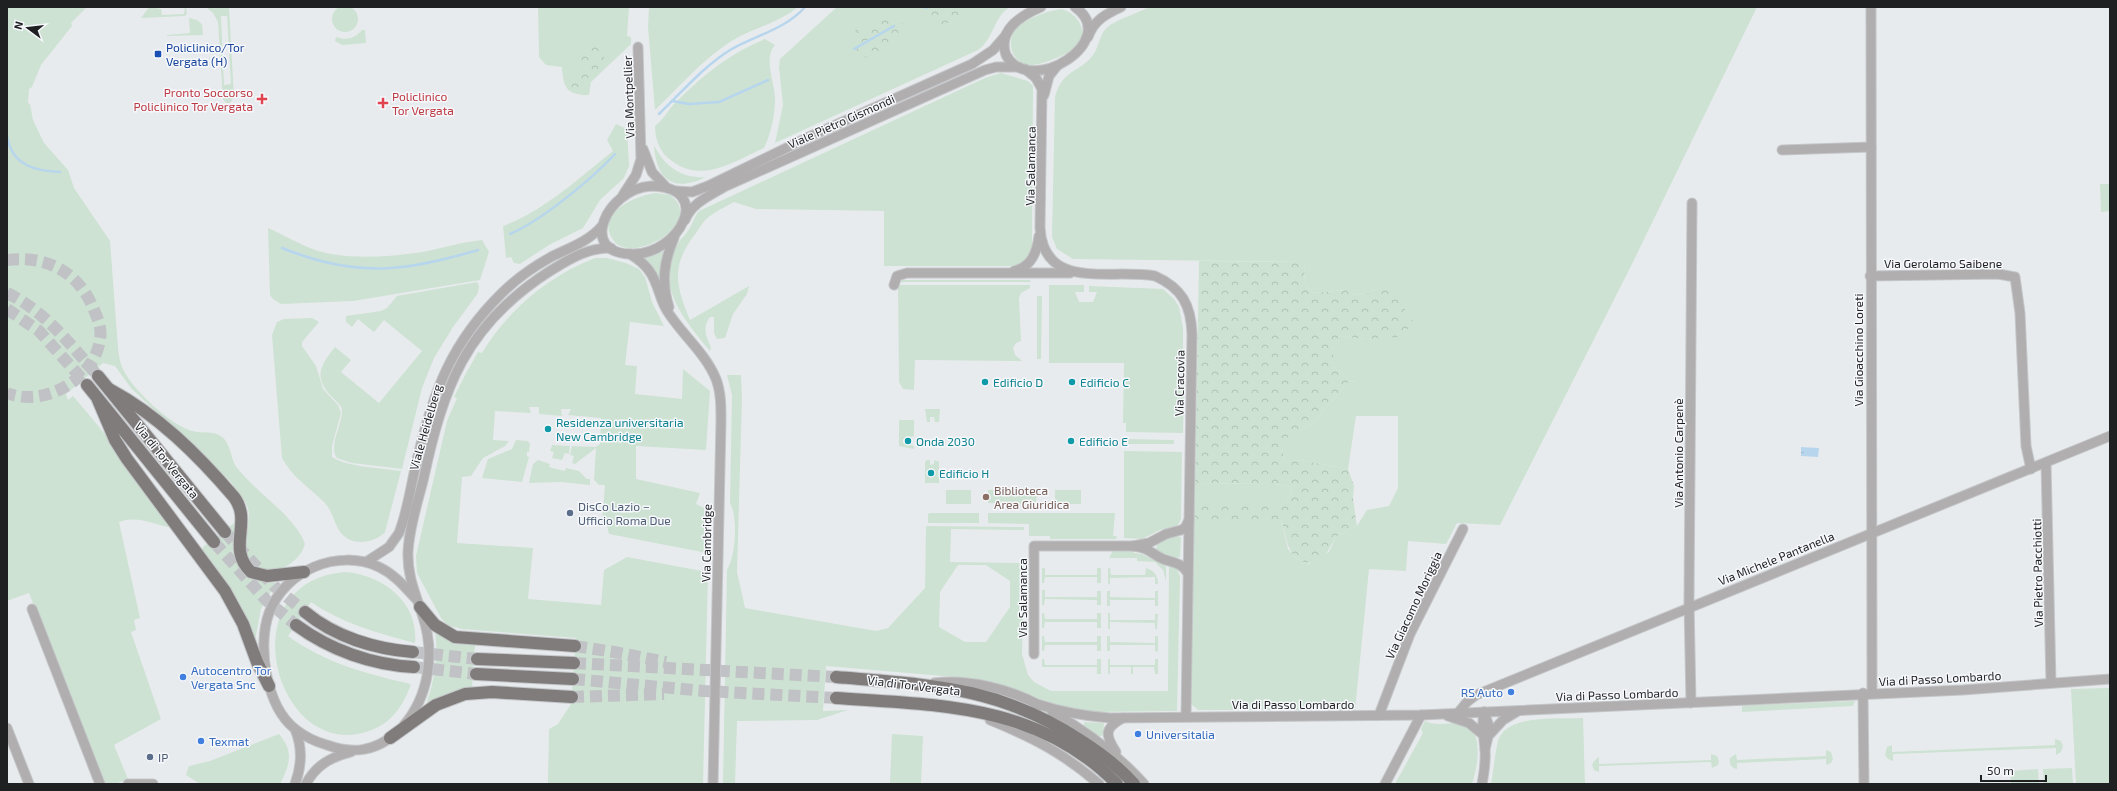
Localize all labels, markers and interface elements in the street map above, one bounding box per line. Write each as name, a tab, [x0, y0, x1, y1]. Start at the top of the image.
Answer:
north arrow	[8, 8, 48, 48]
text: N	[11, 20, 25, 31]
place label: Policlinico/Tor Vergata (H)	[166, 40, 245, 68]
marker: Policlinico/Tor Vergata (H)	[153, 49, 163, 59]
street label: Via Montpellier	[620, 55, 636, 139]
place label: Pronto Soccorso Policlinico Tor Vergata	[133, 85, 253, 113]
place label: Policlinico Tor Vergata	[392, 89, 454, 117]
street label: Viale Pietro Gismondi	[785, 91, 897, 151]
marker: Pronto Soccorso Policlinico Tor Vergata	[256, 93, 268, 105]
marker: Policlinico Tor Vergata	[377, 97, 389, 109]
street label: Via Salamanca	[1022, 126, 1038, 206]
street label: Via Gerolamo Saibene	[1884, 256, 2002, 270]
street label: Via Gioacchino Loreti	[1851, 293, 1865, 407]
street label: Via Cracovia	[1171, 350, 1187, 416]
place label: Edificio D	[993, 375, 1043, 389]
place label: Edificio C	[1080, 375, 1129, 389]
marker: Edificio D	[980, 377, 990, 387]
marker: Edificio C	[1067, 377, 1077, 387]
street label: Viale Heidelberg	[406, 382, 444, 472]
street label: Via Antonio Carpenè	[1671, 398, 1685, 508]
place label: Residenza universitaria New Cambridge	[556, 415, 684, 443]
street label: Via di Tor Vergata	[132, 419, 202, 501]
marker: Residenza universitaria New Cambridge	[543, 424, 553, 434]
place label: Onda 2030	[916, 434, 975, 448]
place label: Edificio E	[1079, 434, 1128, 448]
marker: Onda 2030	[903, 436, 913, 446]
marker: Edificio E	[1066, 436, 1076, 446]
place label: Edificio H	[939, 466, 989, 480]
marker: Edificio H	[926, 468, 936, 478]
place label: Biblioteca Area Giuridica	[994, 483, 1069, 511]
marker: Biblioteca Area Giuridica	[981, 492, 991, 502]
place label: DisCo Lazio – Ufficio Roma Due	[578, 499, 671, 527]
street label: Via Cambridge	[698, 504, 714, 582]
marker: DisCo Lazio – Ufficio Roma Due	[565, 508, 575, 518]
street label: Via Pietro Pacchiotti	[2029, 518, 2045, 628]
street label: Via Michele Pantanella	[1716, 528, 1836, 588]
street label: Via Giacomo Moriggia	[1382, 549, 1444, 661]
street label: Via Salamanca	[1015, 558, 1029, 638]
place label: Autocentro Tor Vergata Snc	[191, 663, 272, 691]
street label: Via di Passo Lombardo	[1878, 668, 2002, 688]
marker: Autocentro Tor Vergata Snc	[178, 672, 188, 682]
street label: Via di Tor Vergata	[867, 672, 961, 698]
place label: RS Auto	[1461, 685, 1503, 699]
street label: Via di Passo Lombardo	[1555, 685, 1679, 703]
marker: RS Auto	[1506, 687, 1516, 697]
street label: Via di Passo Lombardo	[1232, 697, 1355, 711]
place label: Universitalia	[1146, 727, 1215, 741]
marker: Universitalia	[1133, 729, 1143, 739]
place label: Texmat	[209, 734, 250, 748]
marker: Texmat	[196, 736, 206, 746]
place label: IP	[158, 750, 168, 764]
marker: IP	[145, 752, 155, 762]
scale bar	[1981, 757, 2046, 783]
text: 50 m	[1987, 763, 2014, 777]

